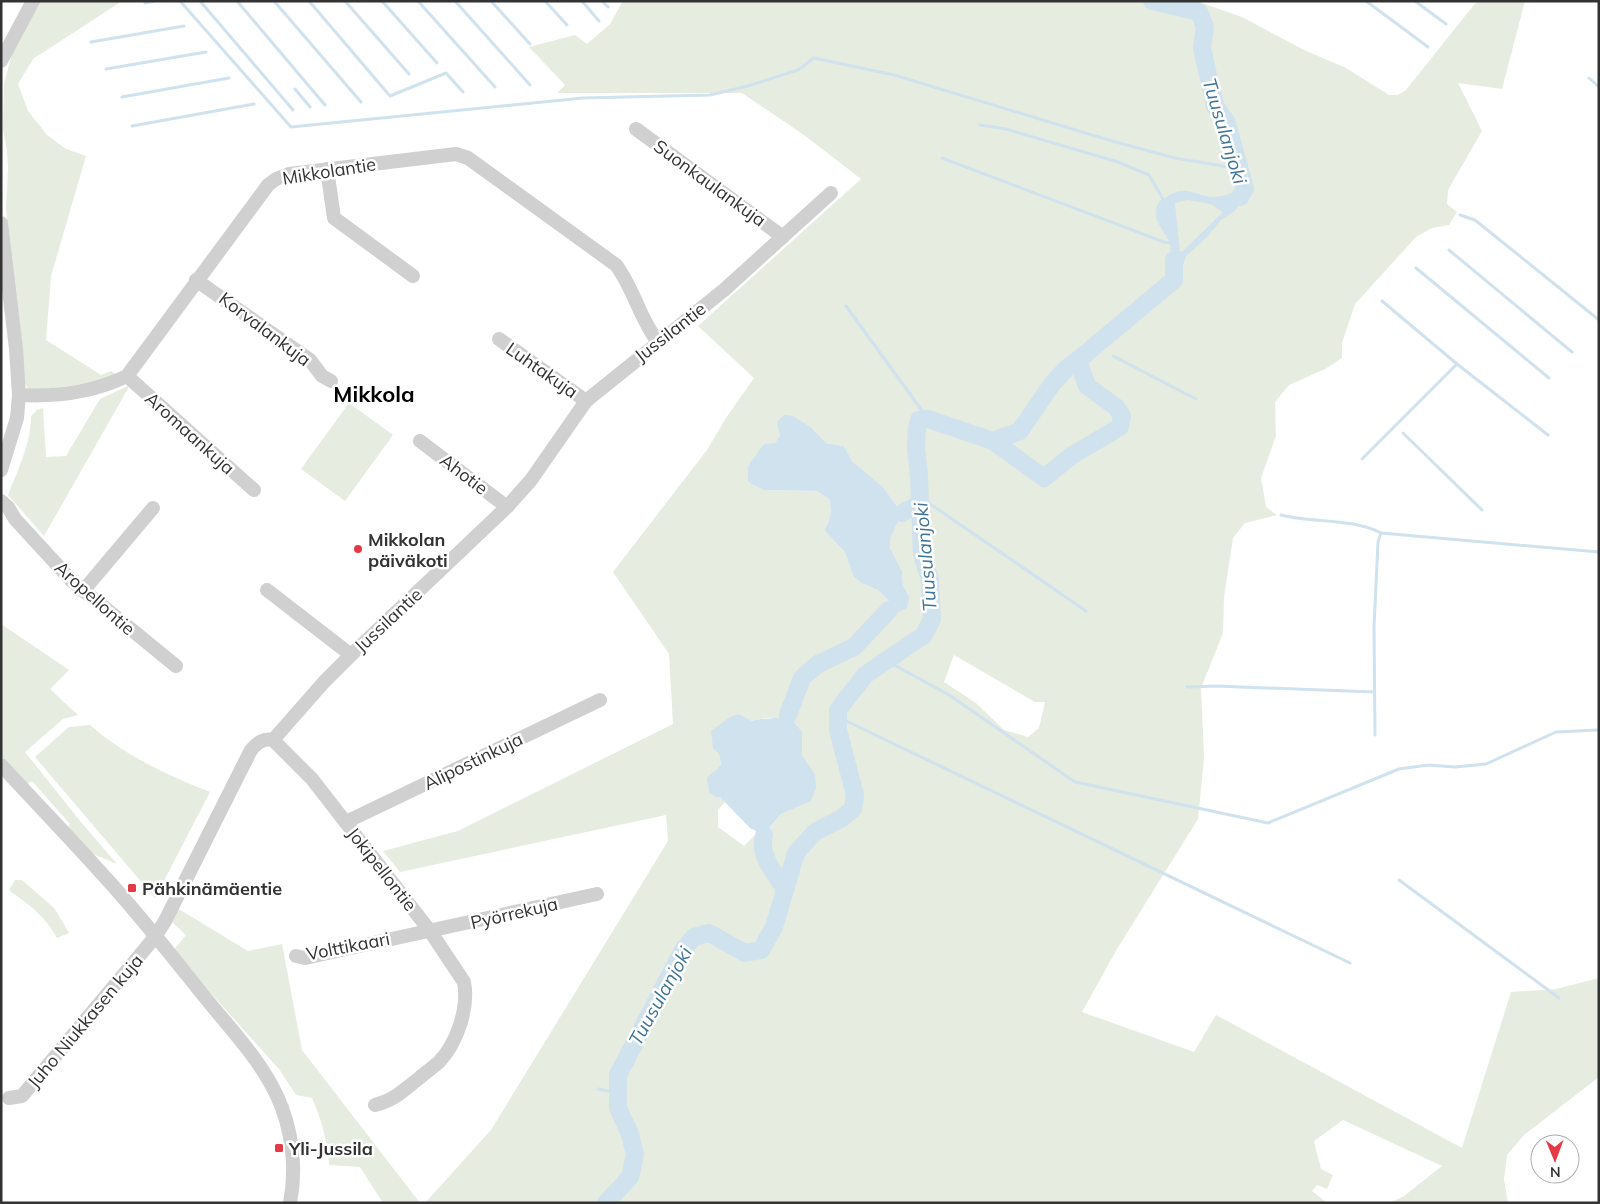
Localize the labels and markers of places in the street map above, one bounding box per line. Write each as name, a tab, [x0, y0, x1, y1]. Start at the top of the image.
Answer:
place label: Mikkolan päiväkoti	[368, 528, 448, 572]
marker: Mikkolan päiväkoti	[352, 543, 364, 555]
place label: Pähkinämäentie	[142, 877, 282, 900]
marker: Pähkinämäentie	[126, 882, 138, 894]
place label: Yli-Jussila	[288, 1137, 373, 1160]
marker: Yli-Jussila	[273, 1142, 285, 1154]

